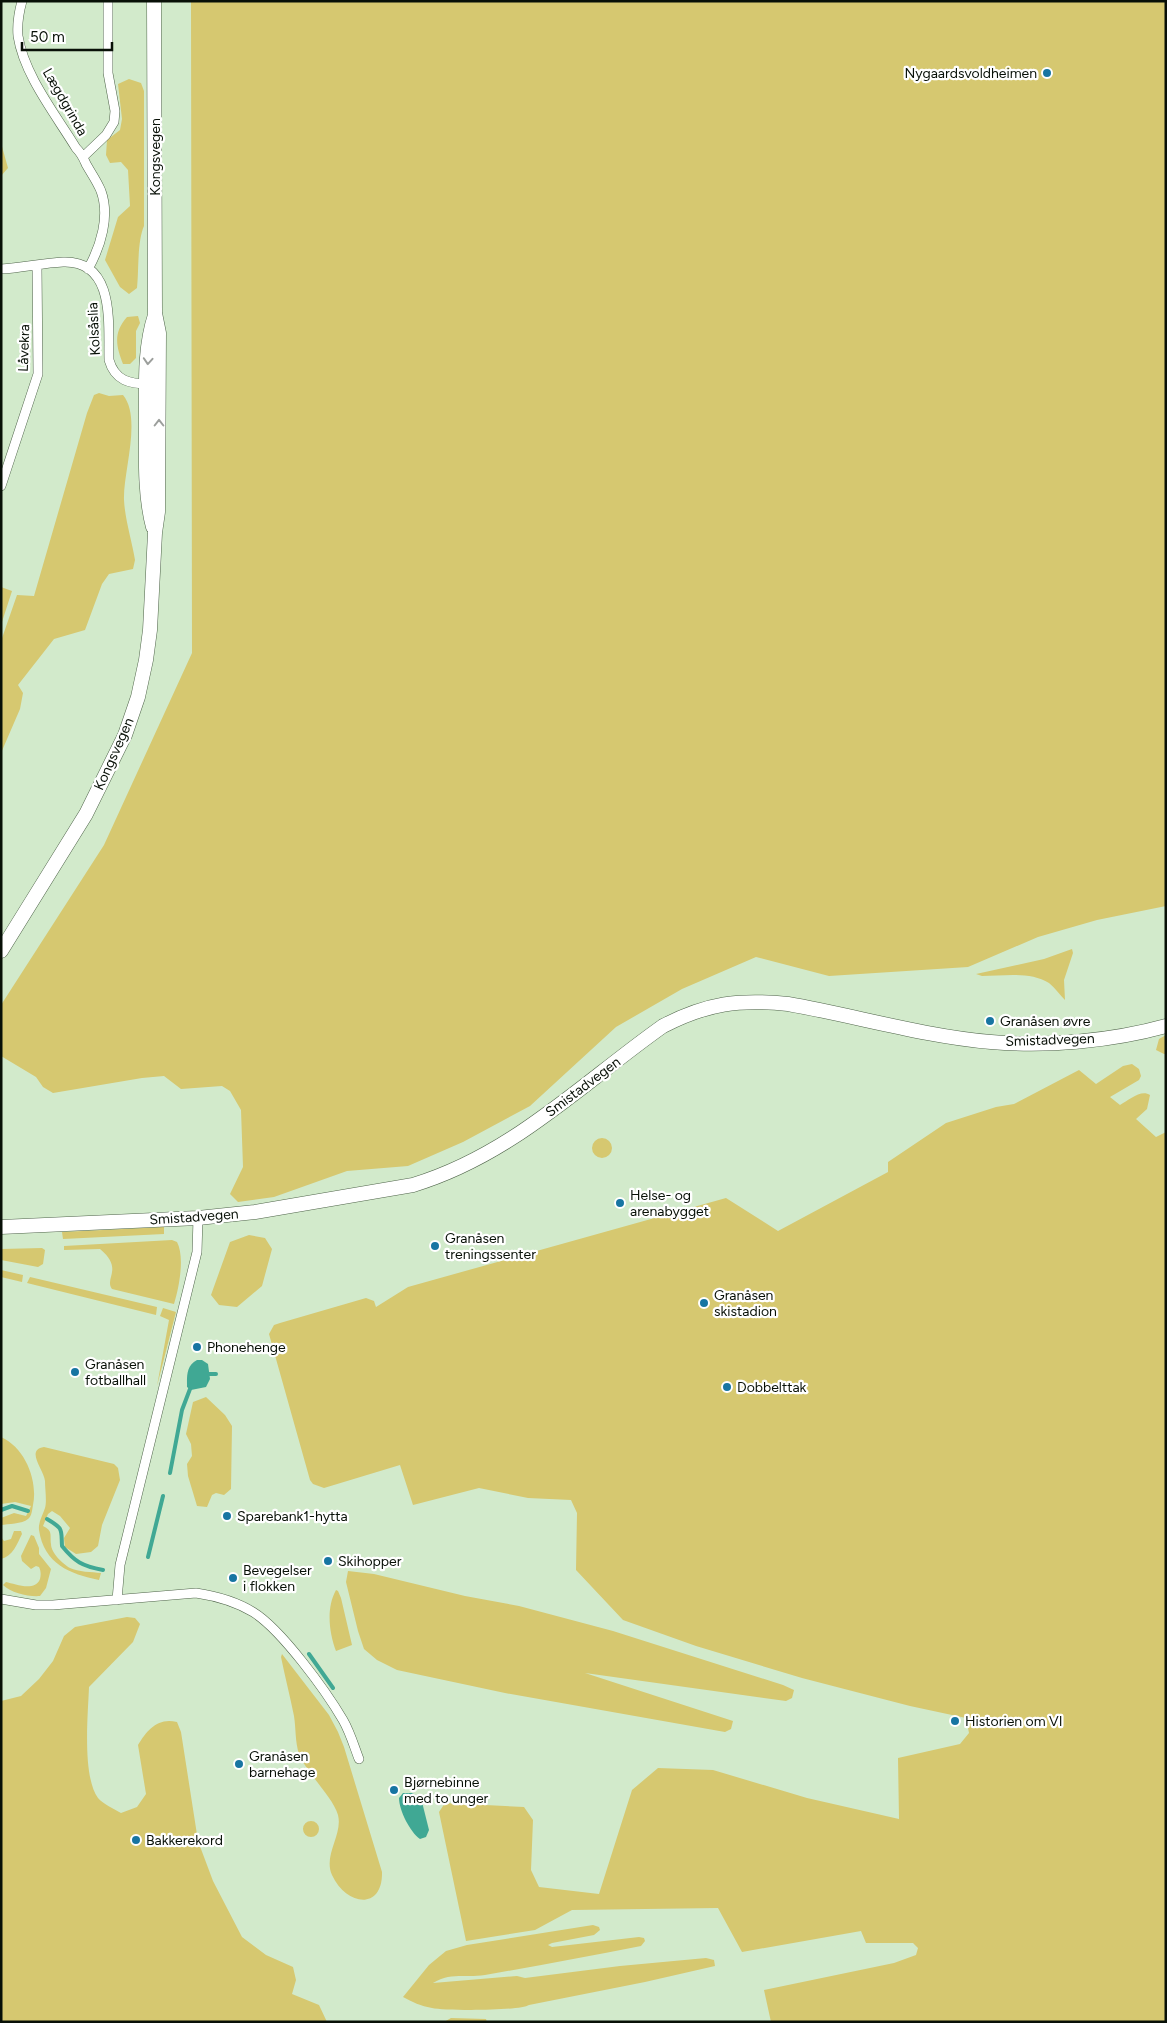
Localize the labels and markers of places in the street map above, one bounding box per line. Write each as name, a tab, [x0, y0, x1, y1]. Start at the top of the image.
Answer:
place label: Nygaardsvoldheimen	[904, 65, 1037, 82]
marker: Nygaardsvoldheimen	[1041, 67, 1053, 79]
place label: Granåsen øvre	[1000, 1013, 1091, 1030]
marker: Granåsen øvre	[984, 1015, 996, 1027]
place label: Helse- og arenabygget	[630, 1187, 709, 1220]
marker: Helse- og arenabygget	[614, 1197, 626, 1209]
place label: Granåsen treningssenter	[445, 1230, 536, 1263]
marker: Granåsen treningssenter	[429, 1240, 441, 1252]
place label: Granåsen skistadion	[714, 1287, 777, 1320]
marker: Granåsen skistadion	[698, 1297, 710, 1309]
place label: Phonehenge	[207, 1339, 286, 1356]
marker: Phonehenge	[191, 1341, 203, 1353]
place label: Granåsen fotballhall	[85, 1356, 146, 1389]
marker: Granåsen fotballhall	[69, 1366, 81, 1378]
place label: Dobbelttak	[737, 1379, 807, 1396]
marker: Dobbelttak	[721, 1381, 733, 1393]
place label: Sparebank1-hytta	[237, 1508, 348, 1525]
marker: Sparebank1-hytta	[221, 1510, 233, 1522]
place label: Skihopper	[338, 1553, 402, 1570]
marker: Skihopper	[322, 1555, 334, 1567]
place label: Bevegelser i flokken	[243, 1562, 312, 1595]
marker: Bevegelser i flokken	[227, 1572, 239, 1584]
place label: Historien om VI	[965, 1713, 1063, 1730]
marker: Historien om VI	[949, 1715, 961, 1727]
place label: Granåsen barnehage	[249, 1748, 316, 1781]
marker: Granåsen barnehage	[233, 1758, 245, 1770]
place label: Bjørnebinne med to unger	[404, 1774, 489, 1807]
marker: Bjørnebinne med to unger	[388, 1784, 400, 1796]
place label: Bakkerekord	[146, 1832, 223, 1849]
marker: Bakkerekord	[130, 1834, 142, 1846]

